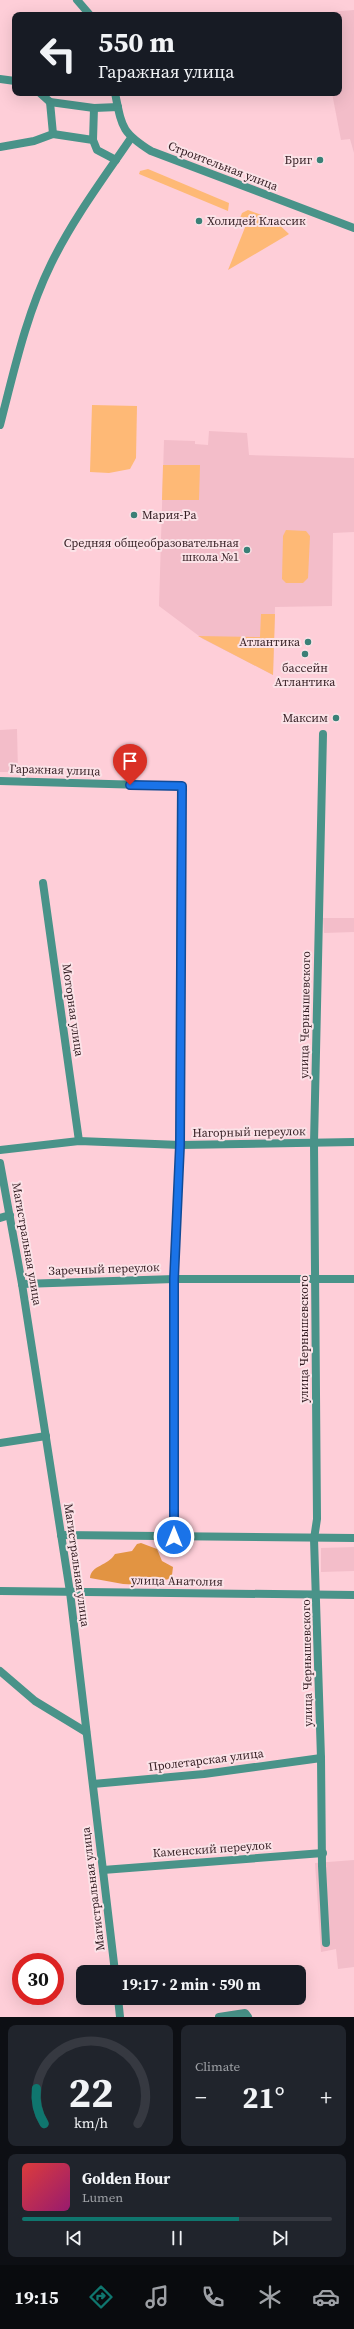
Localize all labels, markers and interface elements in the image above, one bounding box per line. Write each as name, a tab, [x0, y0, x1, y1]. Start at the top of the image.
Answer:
text: 550 m	[98, 23, 175, 61]
icon: left	[32, 28, 84, 80]
text: Гаражная улица	[98, 59, 234, 84]
street label: Строительная улица	[166, 138, 281, 195]
place label: Бриг	[285, 152, 313, 168]
marker: Бриг	[315, 155, 325, 165]
place label: Холидей Классик	[207, 213, 306, 229]
marker: Холидей Классик	[194, 216, 204, 226]
place label: Мария-Ра	[142, 507, 197, 523]
marker: Мария-Ра	[129, 510, 139, 520]
place label: Средняя общеобразовательная школа №1	[64, 535, 239, 565]
marker: Средняя общеобразовательная школа №1	[242, 545, 252, 555]
place label: Атлантика	[239, 634, 301, 650]
marker: Атлантика	[303, 637, 313, 647]
marker: бассейн Атлантика	[300, 649, 310, 659]
place label: бассейн Атлантика	[275, 660, 336, 690]
place label: Максим	[282, 710, 328, 726]
marker: Максим	[331, 713, 341, 723]
pin	[113, 744, 147, 785]
icon: arrive	[119, 750, 141, 772]
street label: Гаражная улица	[9, 760, 102, 780]
street label: улица Чернышевского	[296, 951, 314, 1079]
street label: Моторная улица	[59, 963, 88, 1058]
street label: Нагорный переулок	[192, 1123, 306, 1141]
street label: Магистральная улица	[8, 1181, 46, 1308]
street label: Заречный переулок	[48, 1259, 160, 1279]
street label: улица Чернышевского	[296, 1275, 312, 1403]
street label: Магистральная улица	[60, 1502, 94, 1629]
position arrow	[153, 1516, 195, 1558]
street label: улица Анатолия	[131, 1572, 223, 1590]
street label: улица Чернышевского	[298, 1599, 316, 1727]
street label: Пролетарская улица	[148, 1745, 265, 1775]
street label: Магистральная улица	[77, 1825, 109, 1952]
street label: Каменский переулок	[152, 1837, 272, 1861]
speed limit sign: 30	[12, 1953, 64, 2005]
text: 19:17 · 2 min · 590 m	[122, 1974, 261, 1995]
text: Climate	[195, 2058, 240, 2075]
text: 22	[68, 2063, 113, 2120]
text: 21°	[242, 2077, 285, 2118]
text: −	[195, 2082, 207, 2112]
text: +	[320, 2082, 332, 2112]
text: km/h	[74, 2112, 108, 2132]
text: Golden Hour	[82, 2168, 170, 2189]
text: Lumen	[82, 2189, 123, 2206]
icon: previous	[63, 2227, 85, 2249]
icon: pause	[166, 2227, 188, 2249]
icon: next	[269, 2227, 291, 2249]
icon: directions	[87, 2283, 115, 2311]
icon: music	[143, 2283, 171, 2311]
icon: phone	[199, 2283, 227, 2311]
icon: climate	[256, 2283, 284, 2311]
icon: car	[312, 2283, 340, 2311]
text: 19:15	[14, 2285, 59, 2310]

